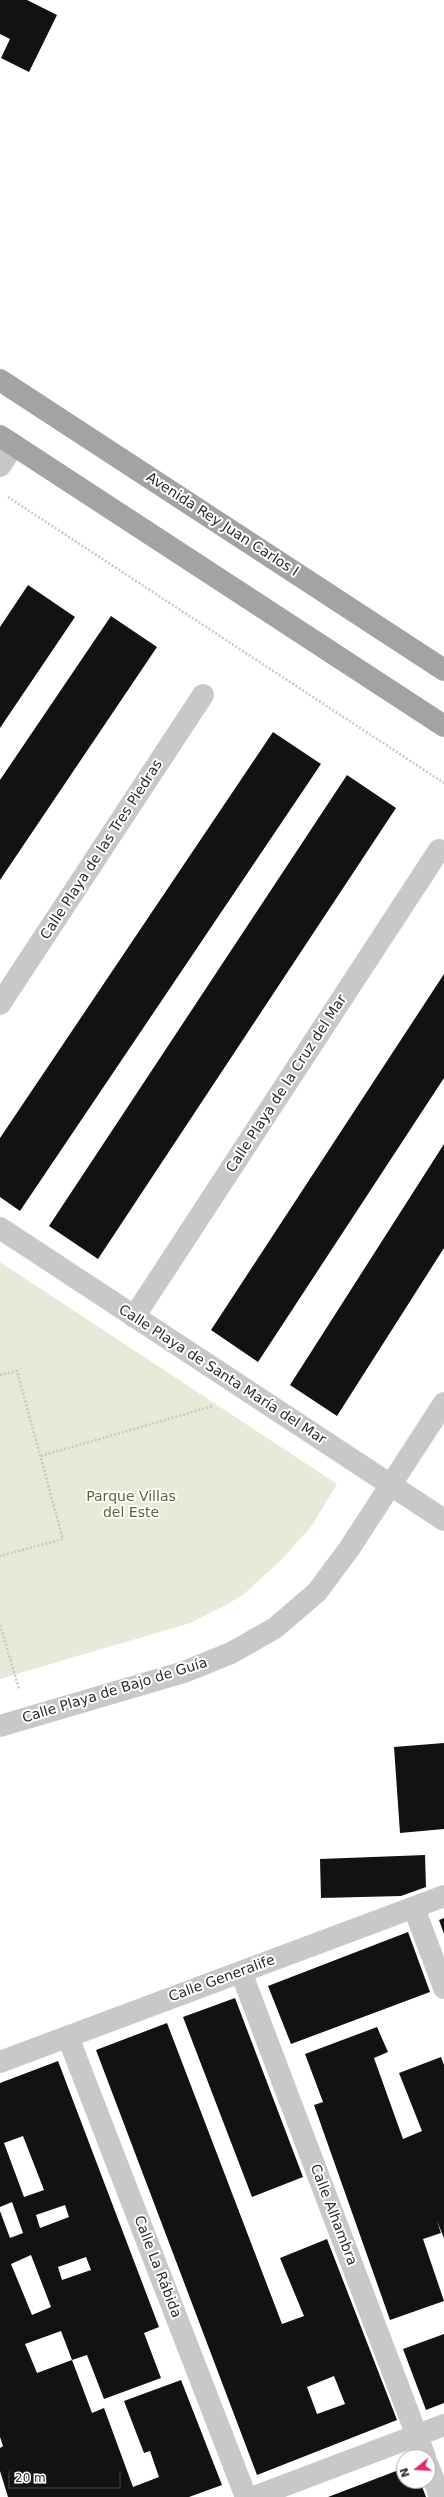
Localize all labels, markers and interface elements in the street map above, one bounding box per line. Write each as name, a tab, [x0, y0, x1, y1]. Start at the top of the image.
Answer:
street label: Avenida Rey Juan Carlos I	[143, 469, 301, 581]
street label: Calle Playa de las Tres Piedras	[37, 757, 167, 943]
street label: Calle Playa de la Cruz del Mar	[223, 992, 351, 1176]
street label: Calle Playa de Santa María del Mar	[115, 1302, 329, 1448]
park label: Parque Villas del Este	[86, 1489, 176, 1522]
street label: Calle Playa de Bajo de Guía	[20, 1655, 210, 1727]
street label: Calle Generalife	[167, 1952, 277, 2006]
street label: Calle Alhambra	[306, 2162, 360, 2268]
street label: Calle La Rábida	[130, 2213, 184, 2321]
north arrow	[396, 2449, 436, 2489]
scale bar	[10, 2463, 123, 2489]
text: N	[397, 2466, 413, 2479]
text: 20 m	[15, 2471, 46, 2485]

